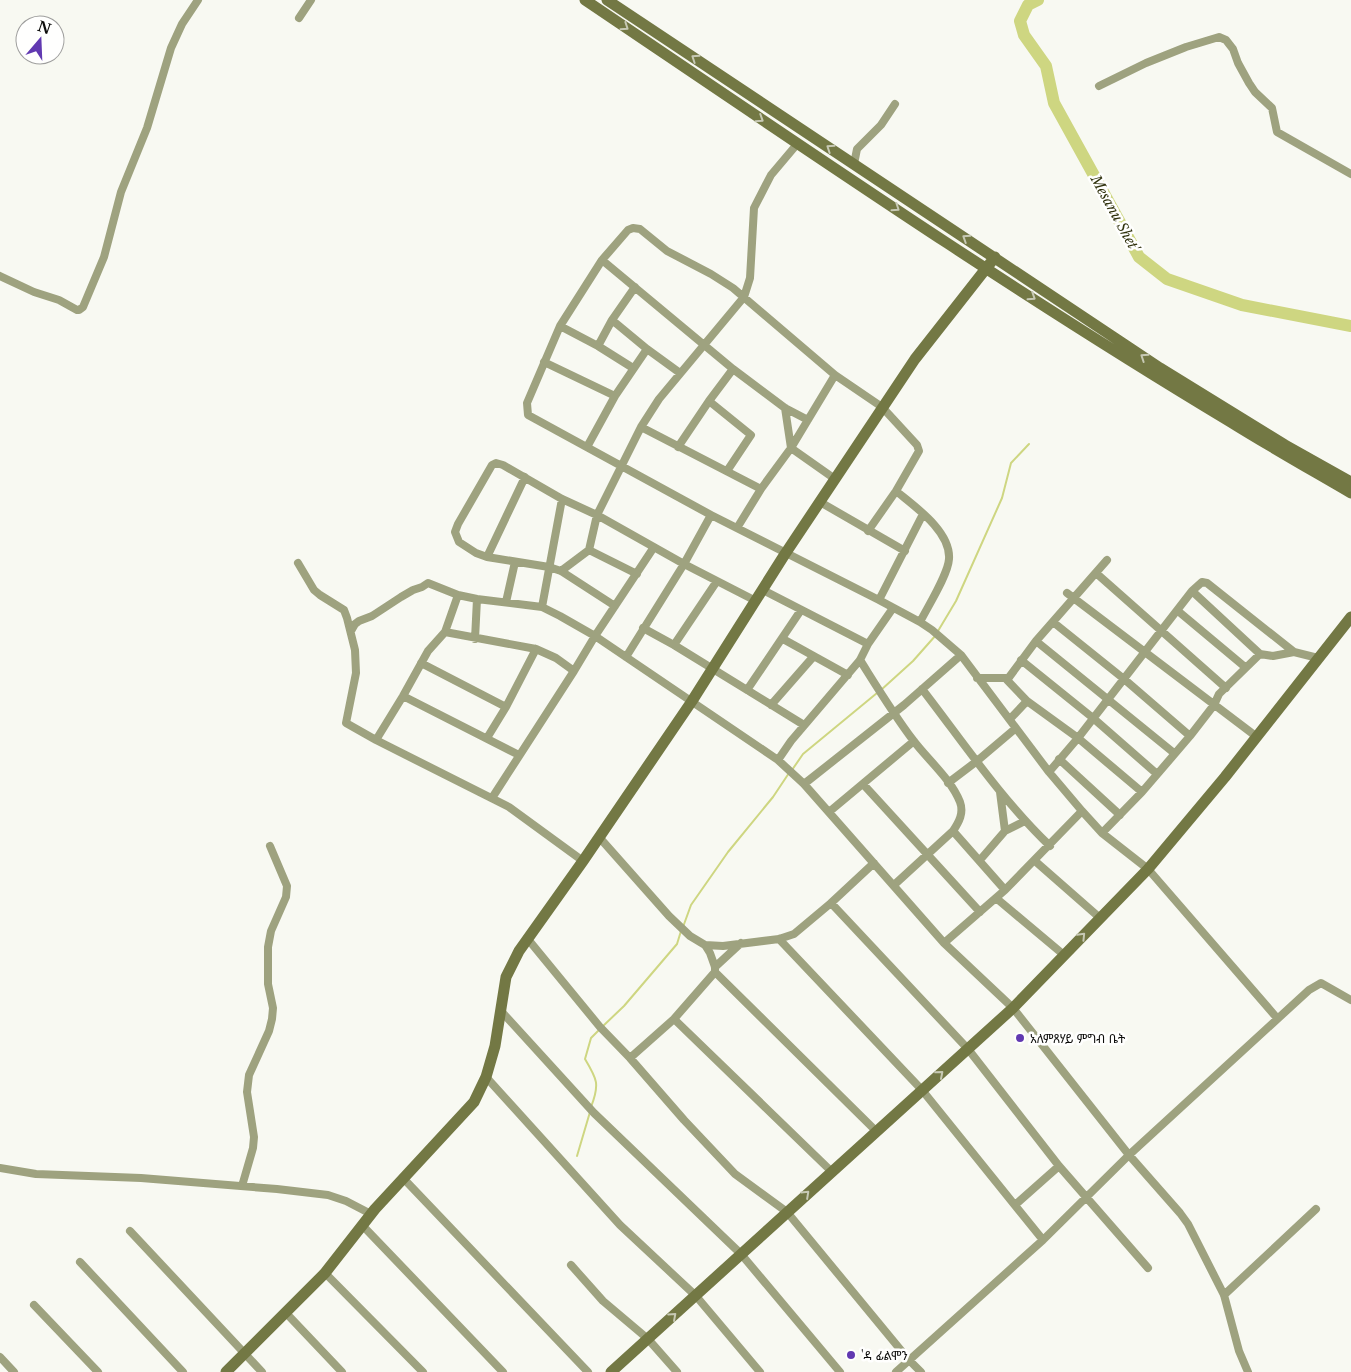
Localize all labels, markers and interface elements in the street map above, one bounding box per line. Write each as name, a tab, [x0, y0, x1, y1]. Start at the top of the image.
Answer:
north arrow	[15, 15, 65, 65]
text: N	[35, 17, 53, 38]
one-way arrow	[620, 21, 629, 30]
one-way arrow	[691, 55, 701, 64]
one-way arrow	[755, 112, 764, 122]
one-way arrow	[826, 145, 836, 154]
water label: Mesanu Shet'	[1086, 171, 1144, 255]
one-way arrow	[890, 202, 900, 211]
one-way arrow	[962, 234, 971, 244]
one-way arrow	[1026, 291, 1035, 300]
one-way arrow	[1141, 354, 1150, 363]
one-way arrow	[1076, 933, 1085, 942]
place label: አለምጸሃይ ምግብ ቤት	[1030, 1031, 1126, 1046]
marker: አለምጸሃይ ምግብ ቤት	[1014, 1032, 1026, 1044]
one-way arrow	[934, 1071, 943, 1080]
one-way arrow	[801, 1191, 810, 1200]
one-way arrow	[668, 1313, 677, 1322]
place label: 'ዳ ፊልሞን	[861, 1348, 908, 1363]
marker: 'ዳ ፊልሞን	[845, 1349, 857, 1361]

